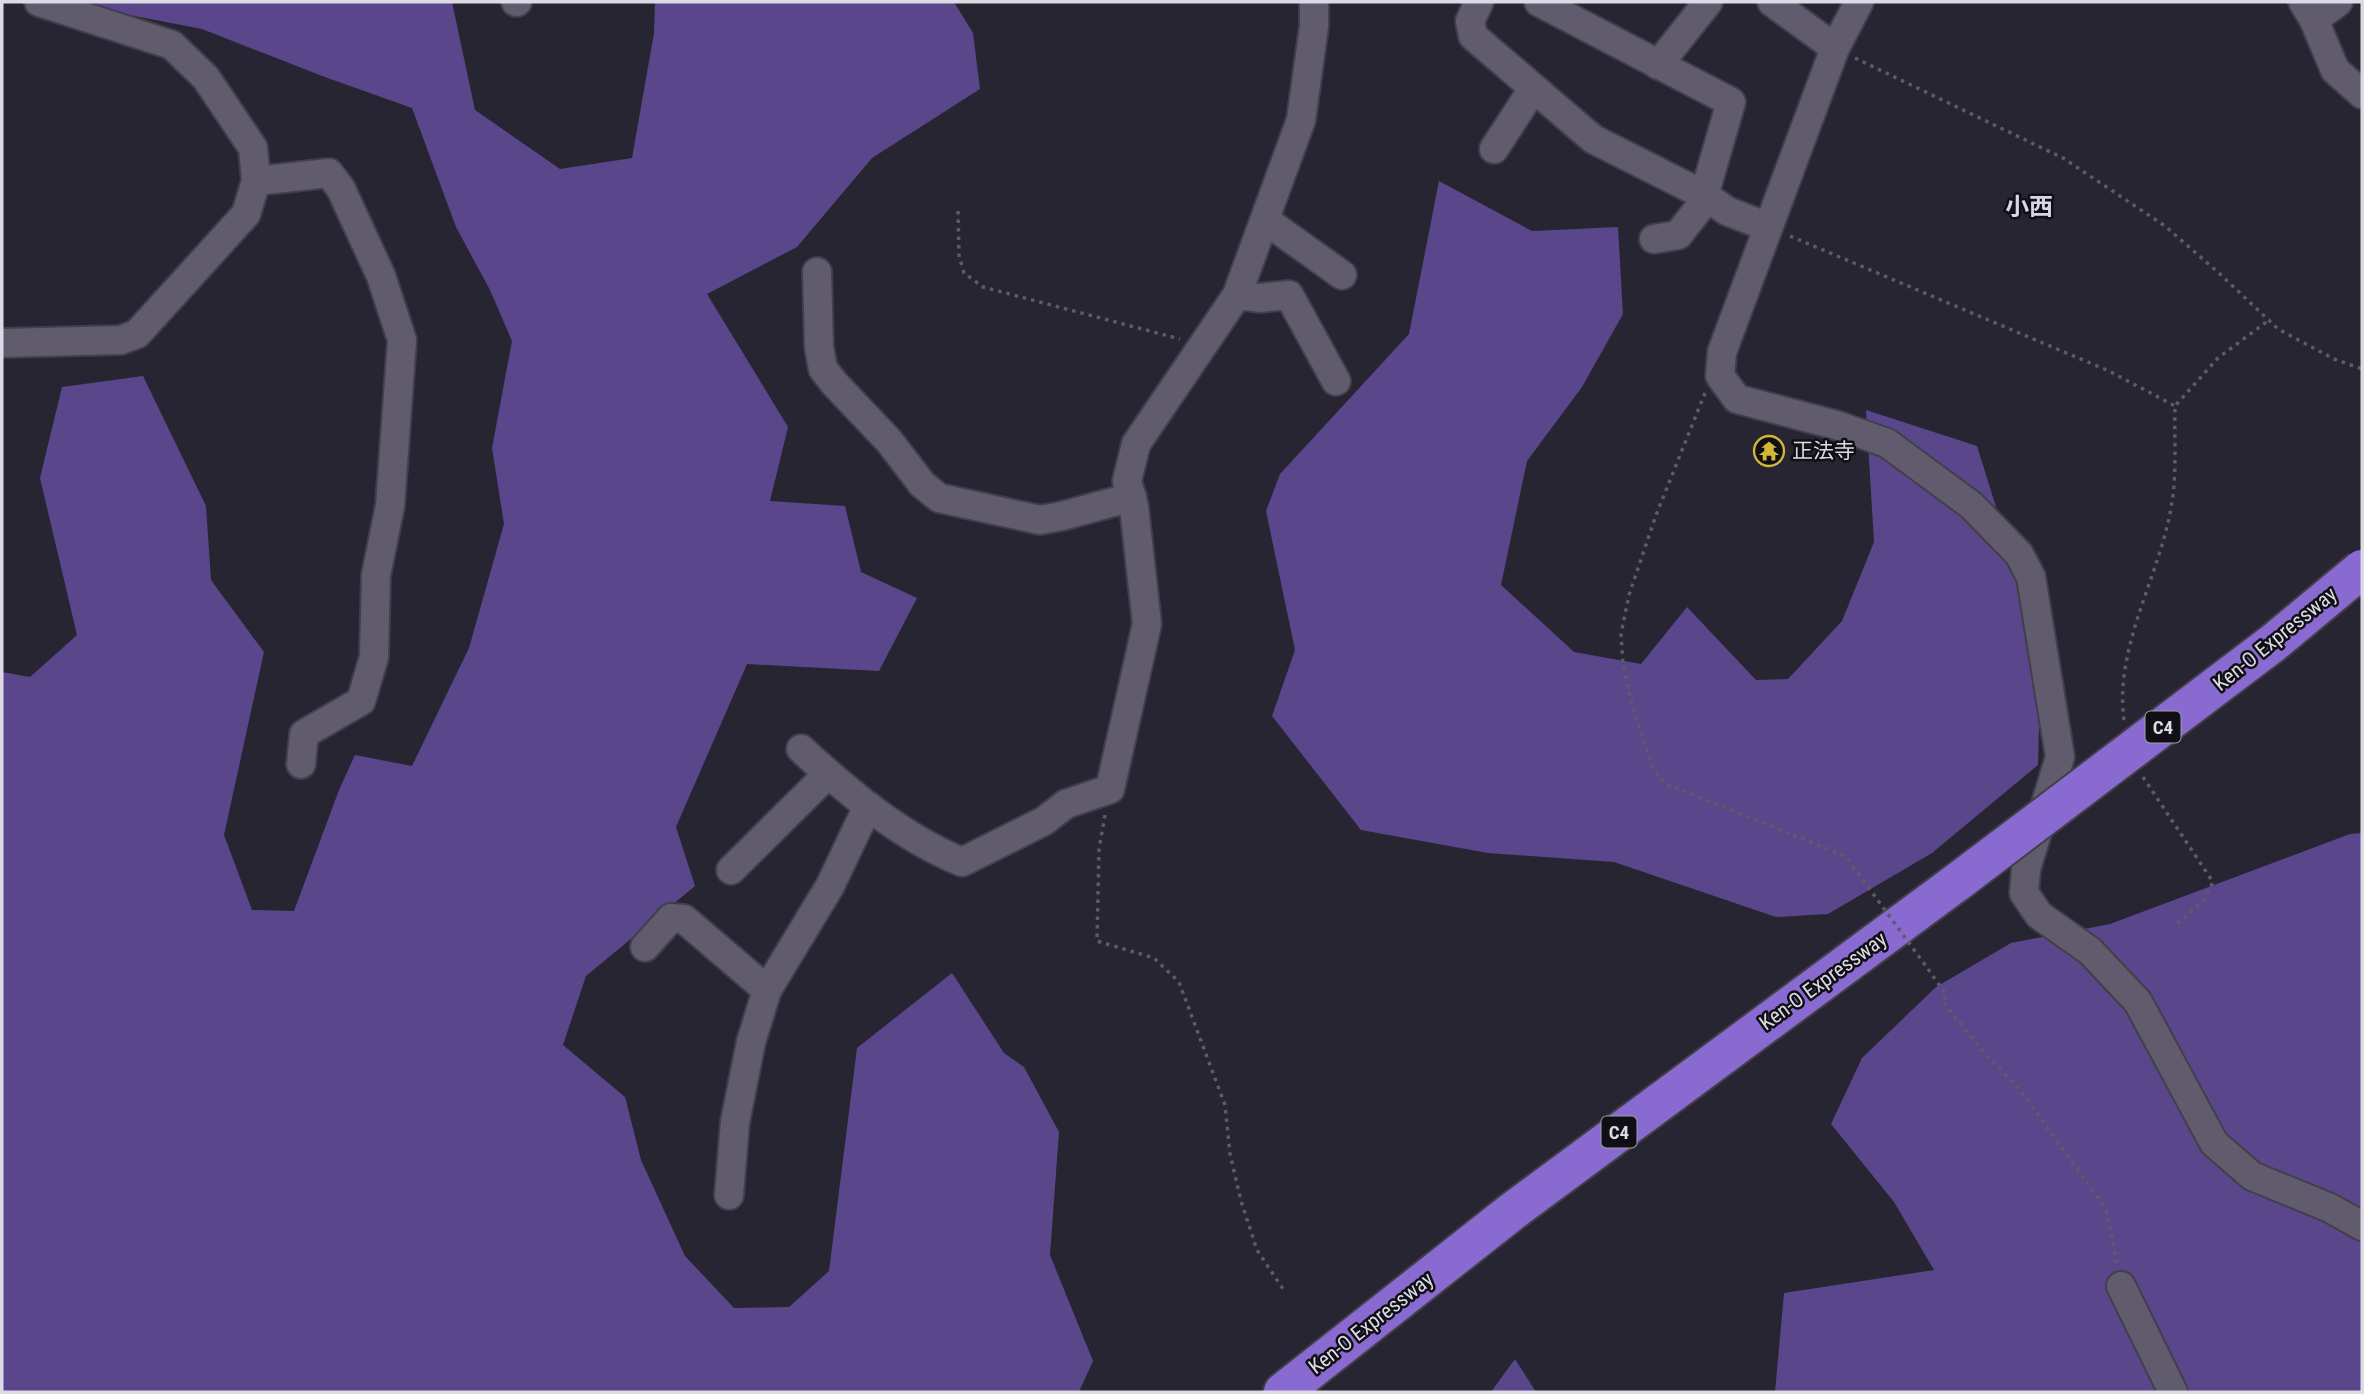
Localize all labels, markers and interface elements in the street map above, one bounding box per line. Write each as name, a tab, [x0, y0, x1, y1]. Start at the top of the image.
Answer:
district label: 小西	[2005, 193, 2053, 221]
temple icon: 正法寺	[1752, 434, 1786, 468]
place label: 正法寺	[1792, 439, 1855, 463]
street label: Ken-O Expressway	[2209, 582, 2342, 696]
road number: C4	[2146, 712, 2180, 742]
street label: Ken-O Expressway	[1755, 927, 1891, 1035]
road number: C4	[1602, 1116, 1636, 1148]
street label: Ken-O Expressway	[1304, 1267, 1438, 1379]

